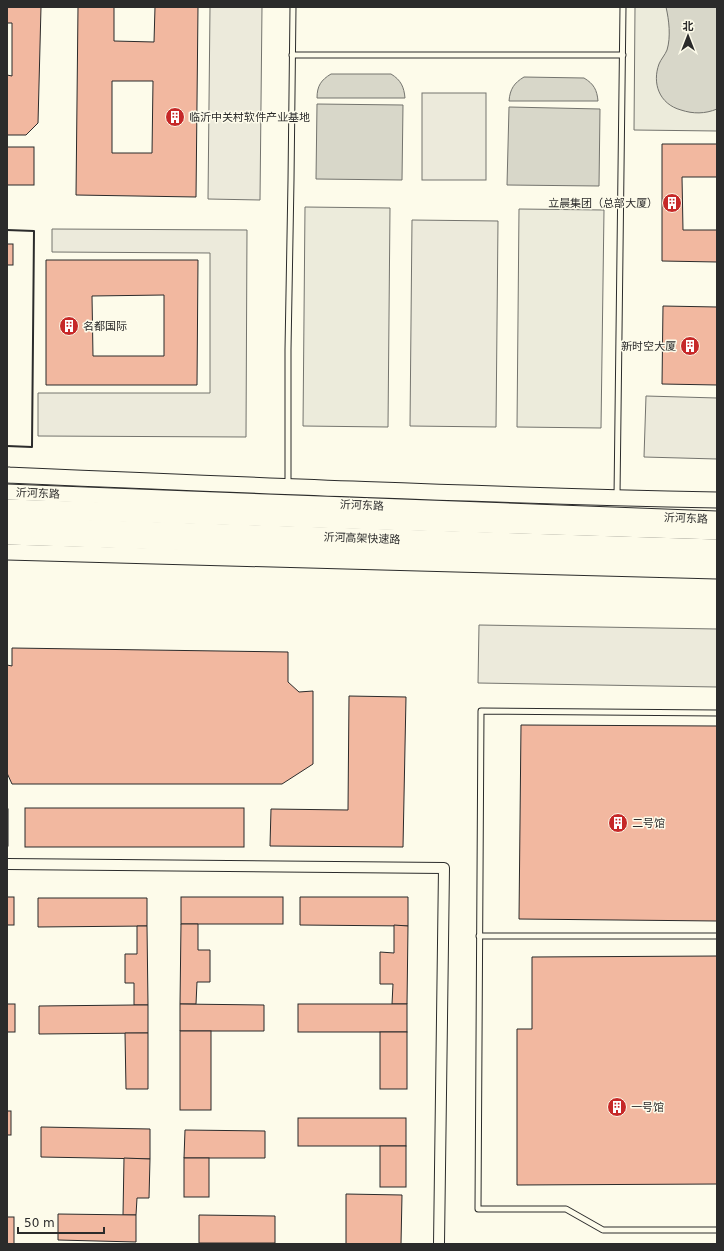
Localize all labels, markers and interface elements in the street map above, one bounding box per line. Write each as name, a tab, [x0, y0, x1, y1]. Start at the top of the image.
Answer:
north arrow	[668, 16, 708, 56]
text: 北	[683, 20, 694, 33]
building icon: 临沂中关村软件产业基地	[164, 106, 186, 128]
place label: 临沂中关村软件产业基地	[189, 111, 310, 124]
building icon: 立晨集团（总部大厦）	[661, 192, 683, 214]
place label: 立晨集团（总部大厦）	[548, 197, 658, 210]
building icon: 名都国际	[58, 315, 80, 337]
place label: 名都国际	[83, 320, 127, 333]
building icon: 新时空大厦	[679, 335, 701, 357]
place label: 新时空大厦	[621, 340, 676, 353]
street label: 沂河东路	[16, 486, 60, 501]
street label: 沂河东路	[340, 498, 384, 513]
street label: 沂河东路	[664, 511, 708, 526]
street label: 沂河高架快速路	[323, 531, 401, 546]
building icon: 二号馆	[607, 812, 629, 834]
place label: 二号馆	[632, 817, 665, 830]
building icon: 一号馆	[606, 1096, 628, 1118]
place label: 一号馆	[631, 1101, 664, 1114]
scale bar	[18, 1209, 104, 1235]
text: 50 m	[24, 1216, 55, 1230]

